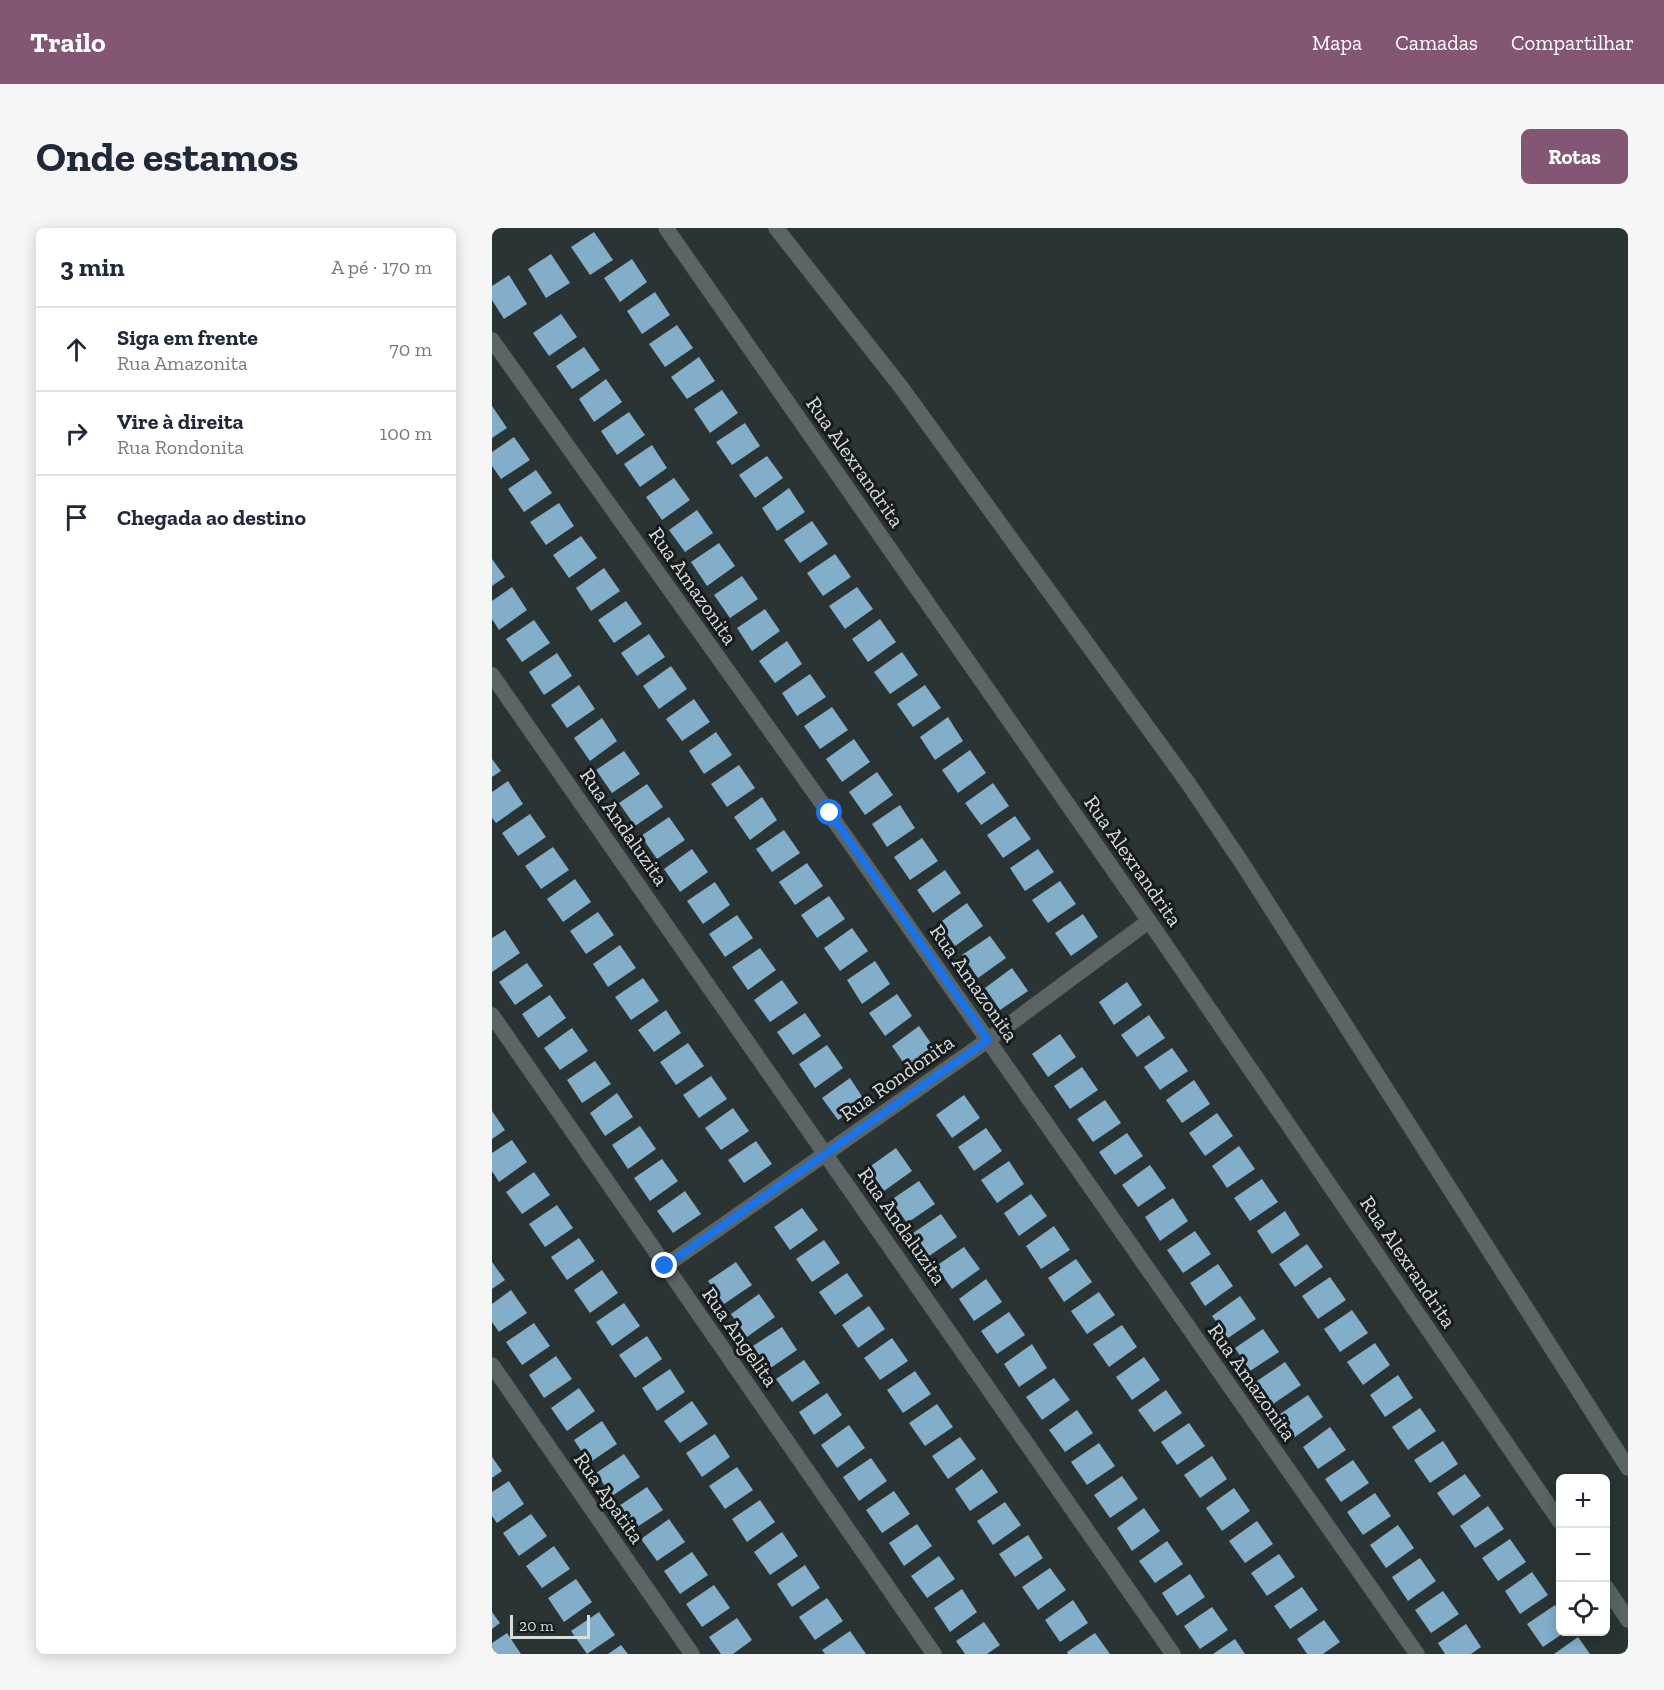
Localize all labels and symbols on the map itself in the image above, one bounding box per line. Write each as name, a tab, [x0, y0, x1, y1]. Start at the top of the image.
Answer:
street label: Rua Alexrandrita	[801, 392, 910, 532]
street label: Rua Amazonita	[644, 522, 743, 649]
street label: Rua Andaluzita	[575, 763, 674, 890]
street label: Rua Alexrandrita	[1079, 791, 1188, 931]
route start	[816, 799, 842, 825]
street label: Rua Amazonita	[925, 919, 1024, 1046]
street label: Rua Rondonita	[835, 1029, 958, 1126]
street label: Rua Andaluzita	[853, 1162, 952, 1289]
street label: Rua Alexrandrita	[1355, 1191, 1462, 1332]
route end	[651, 1252, 677, 1278]
street label: Rua Angelita	[697, 1282, 784, 1391]
street label: Rua Amazonita	[1203, 1318, 1302, 1445]
street label: Rua Apatita	[569, 1447, 650, 1548]
scale bar	[510, 1612, 590, 1640]

